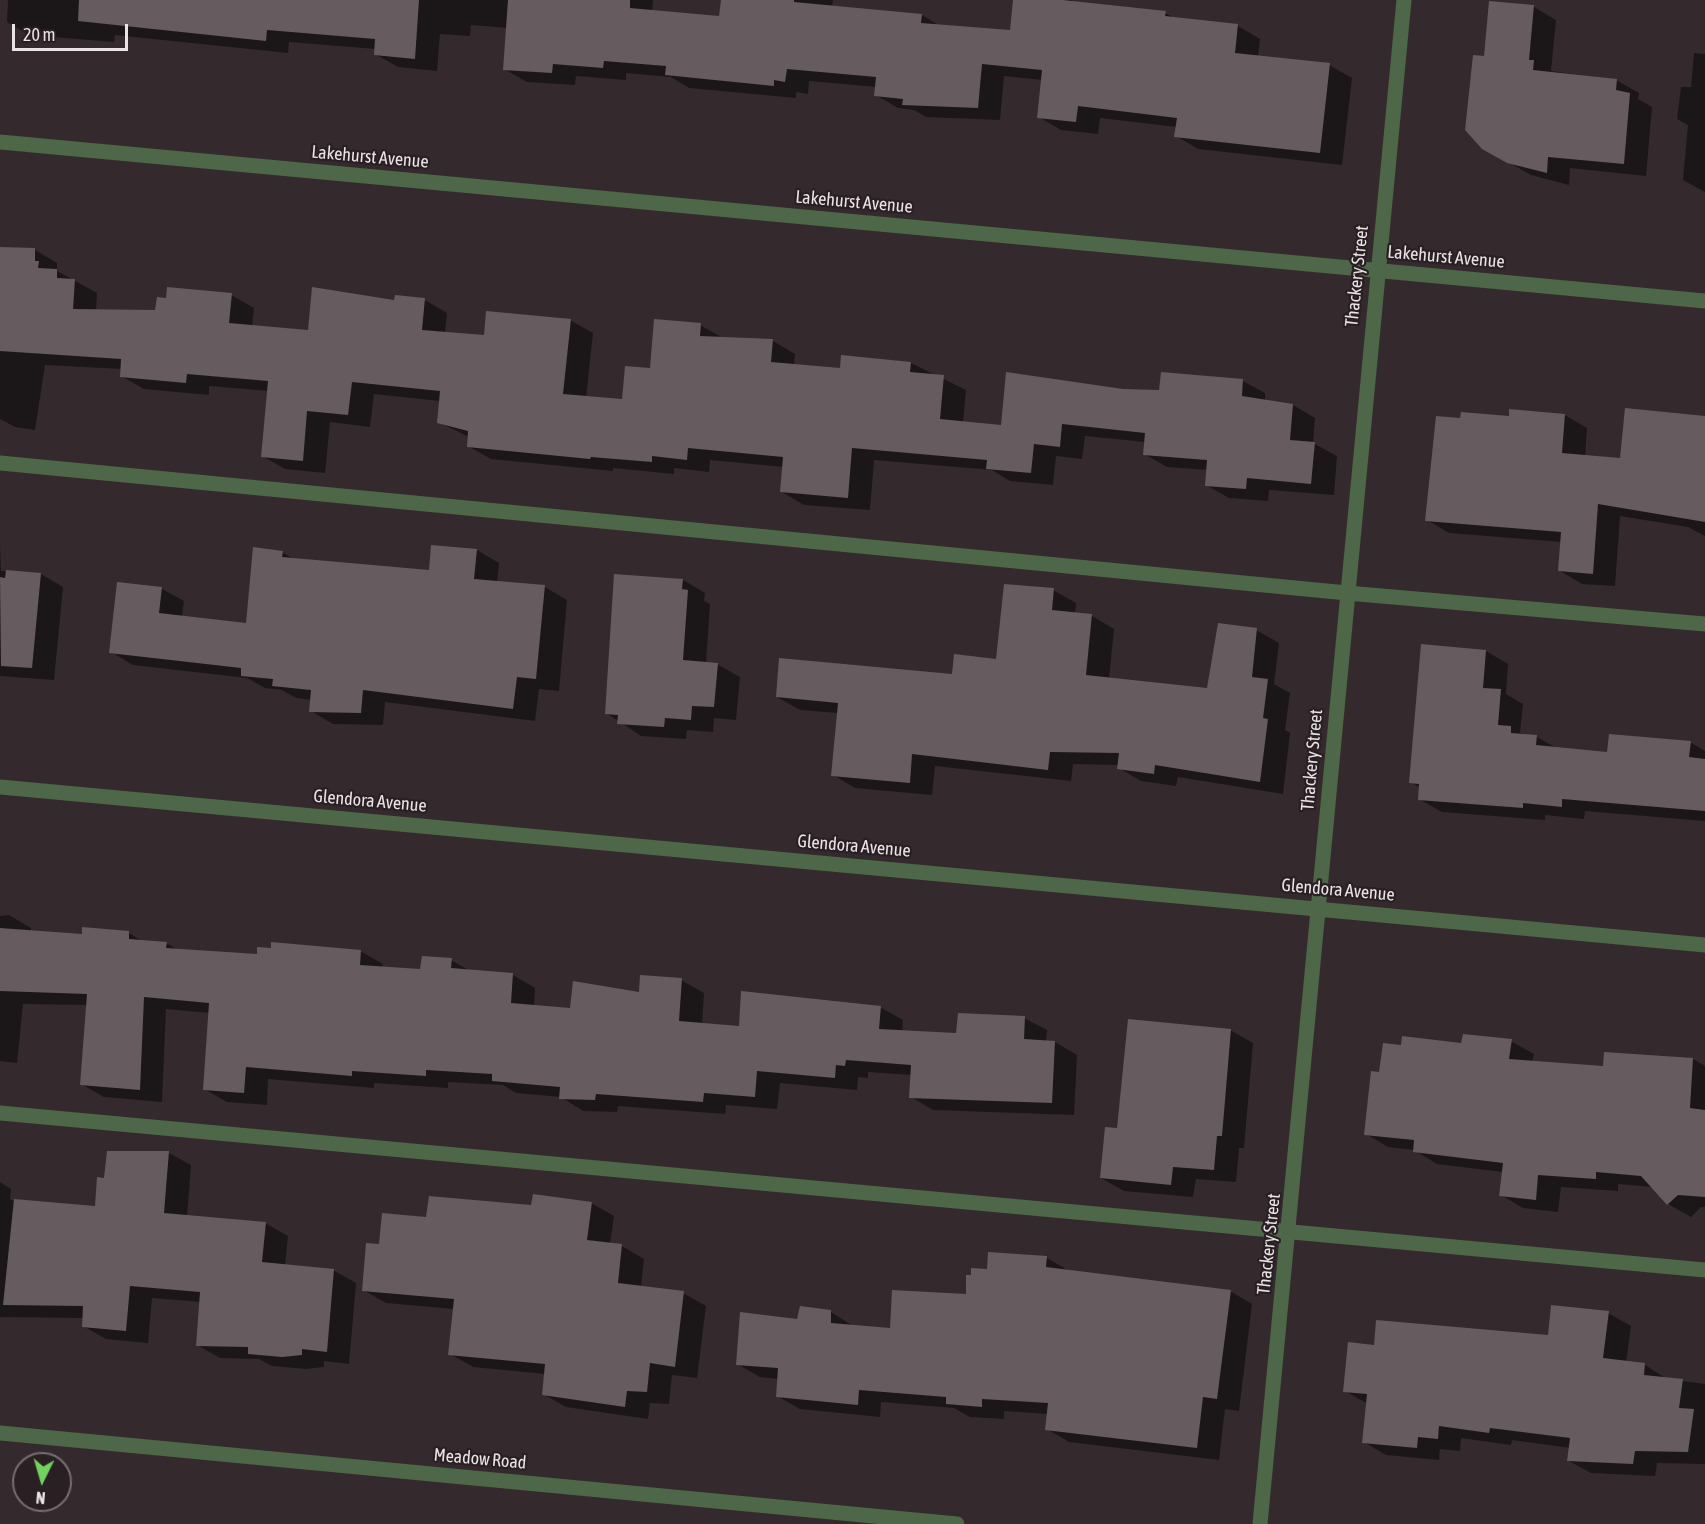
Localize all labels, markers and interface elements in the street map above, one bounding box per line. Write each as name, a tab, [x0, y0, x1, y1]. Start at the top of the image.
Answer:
scale bar	[15, 12, 130, 50]
text: 20 m	[23, 24, 55, 45]
street label: Lakehurst Avenue	[310, 141, 430, 173]
street label: Lakehurst Avenue	[794, 186, 914, 218]
street label: Thackery Street	[1341, 224, 1373, 328]
street label: Lakehurst Avenue	[1386, 241, 1506, 273]
street label: Thackery Street	[1297, 708, 1327, 812]
street label: Glendora Avenue	[312, 785, 428, 817]
street label: Glendora Avenue	[796, 830, 912, 862]
street label: Glendora Avenue	[1280, 874, 1396, 906]
street label: Thackery Street	[1253, 1192, 1285, 1296]
street label: Meadow Road	[433, 1444, 527, 1474]
north arrow	[12, 1452, 72, 1512]
text: N	[35, 1489, 46, 1507]

